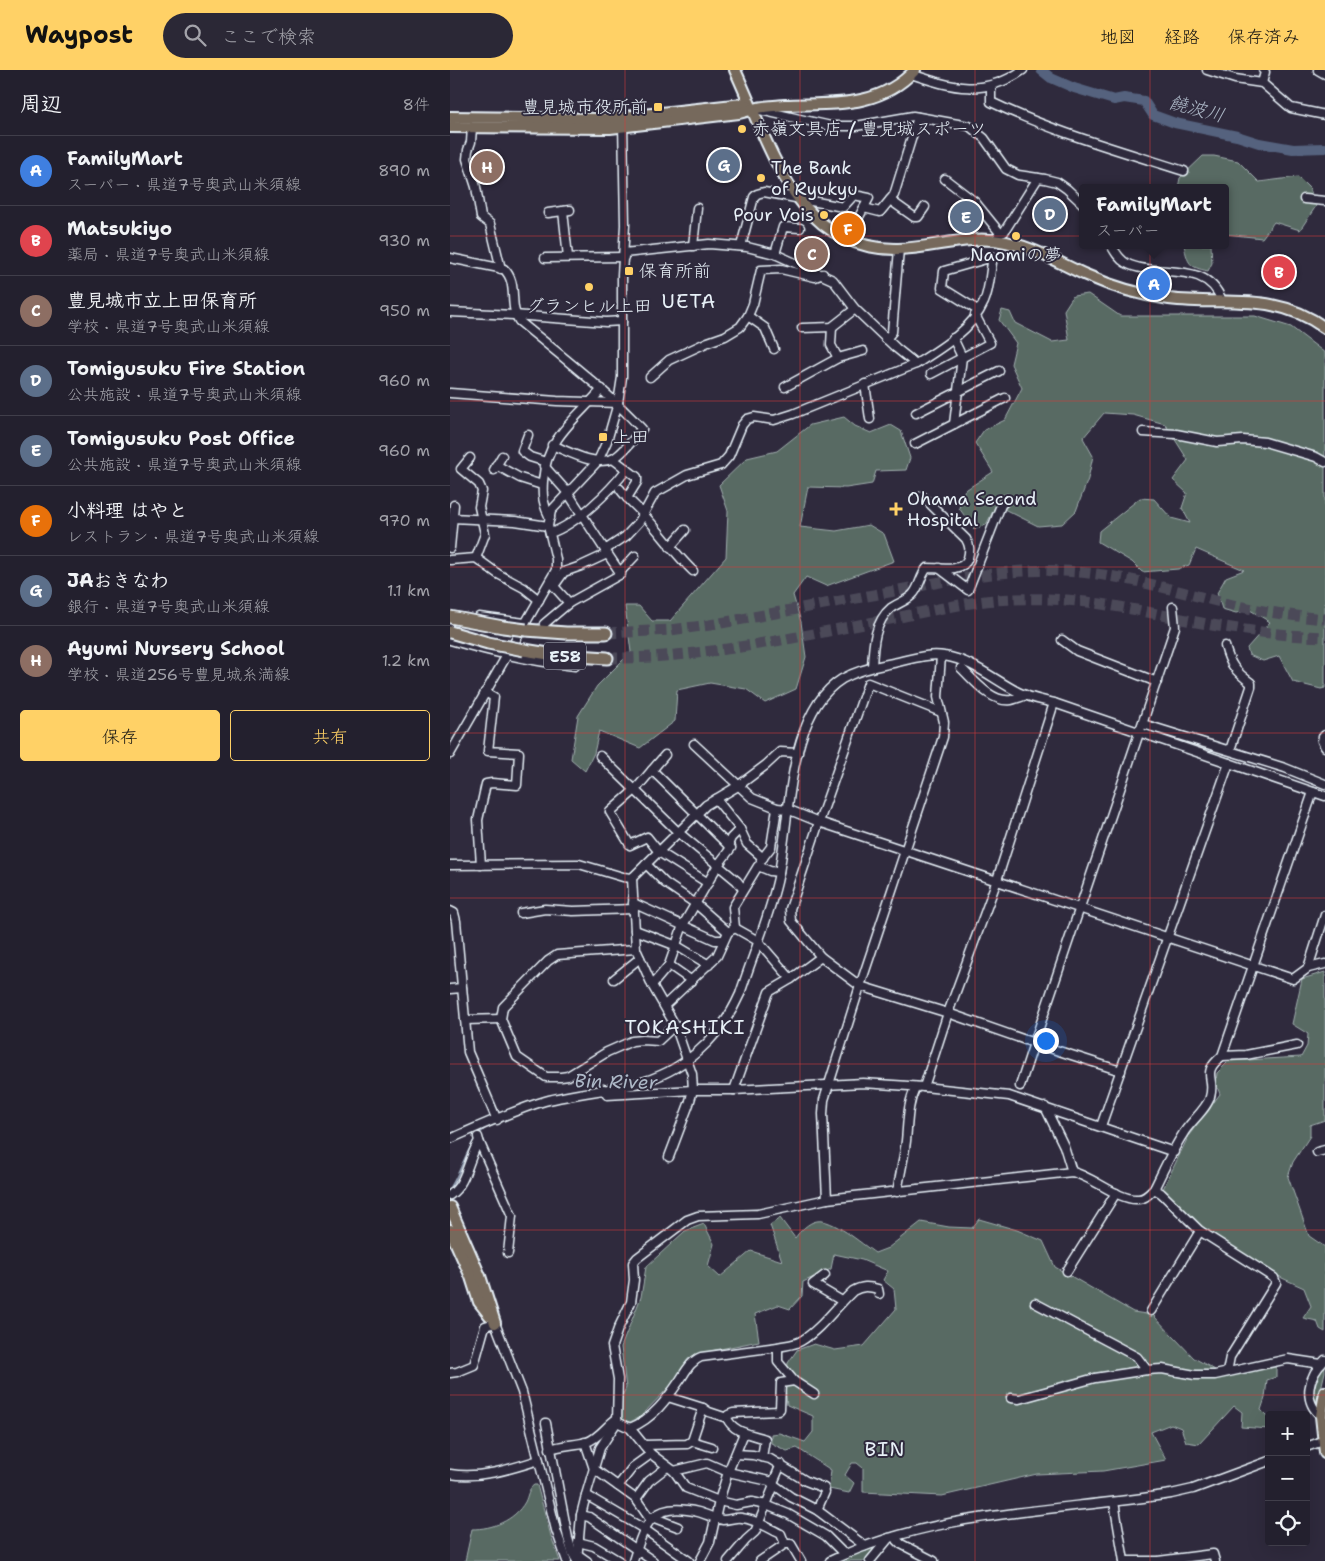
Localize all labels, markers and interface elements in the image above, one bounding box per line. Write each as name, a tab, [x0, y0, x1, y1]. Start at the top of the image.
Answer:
search box	[163, 13, 513, 58]
text: Waypost	[25, 19, 133, 51]
icon: search	[181, 21, 209, 49]
text: ここで検索	[221, 24, 316, 49]
text: 地図	[1100, 25, 1136, 49]
text: 経路	[1164, 25, 1200, 49]
text: 保存済み	[1228, 25, 1300, 49]
water label: 饒波川	[1166, 89, 1228, 128]
text: 周辺	[20, 90, 62, 118]
text: 8件	[403, 94, 430, 115]
place label: 豊見城市役所前	[522, 95, 648, 119]
marker: 豊見城市役所前	[652, 101, 664, 113]
place label: 赤嶺文具店 / 豊見城スポーツ	[752, 117, 986, 141]
marker: 赤嶺文具店 / 豊見城スポーツ	[736, 123, 748, 135]
text: FamilyMart	[67, 146, 183, 171]
pin: G	[708, 146, 740, 184]
pin: H	[471, 148, 503, 186]
place label: The Bank of Ryukyu	[771, 156, 858, 201]
text: A	[30, 160, 42, 181]
text: 890 m	[378, 160, 430, 181]
marker: The Bank of Ryukyu	[755, 172, 767, 184]
text: スーパー · 県道7号奥武山米須線	[67, 174, 301, 195]
popup	[1079, 184, 1229, 249]
text: FamilyMart	[1096, 192, 1212, 217]
pin: D	[1034, 195, 1066, 233]
pin: E	[950, 198, 982, 236]
place label: Pour Vois	[733, 203, 814, 227]
marker: Pour Vois	[818, 209, 830, 221]
pin: F	[832, 210, 864, 248]
text: Matsukiyo	[67, 216, 172, 241]
text: スーパー	[1096, 220, 1160, 241]
text: B	[31, 230, 41, 251]
text: 930 m	[378, 230, 430, 251]
marker: Naomiの夢	[1010, 230, 1022, 242]
pin: C	[796, 235, 828, 273]
place label: Naomiの夢	[970, 243, 1062, 267]
text: 薬局 · 県道7号奥武山米須線	[67, 244, 270, 265]
pin: B	[1263, 253, 1295, 291]
place label: 保育所前	[639, 259, 711, 283]
marker: 保育所前	[623, 265, 635, 277]
pin: A	[1138, 265, 1170, 303]
marker: グランヒル上田	[583, 281, 595, 293]
text: 豊見城市立上田保育所	[67, 288, 257, 313]
district label: UETA	[662, 288, 716, 314]
place label: グランヒル上田	[526, 294, 652, 318]
text: C	[31, 300, 41, 321]
text: 950 m	[379, 300, 430, 321]
text: 学校 · 県道7号奥武山米須線	[67, 316, 270, 337]
text: Tomigusuku Fire Station	[67, 356, 305, 381]
text: D	[30, 370, 42, 391]
text: 960 m	[378, 370, 430, 391]
text: 公共施設 · 県道7号奥武山米須線	[67, 384, 302, 405]
place label: 上田	[613, 425, 649, 449]
text: Tomigusuku Post Office	[67, 426, 295, 451]
marker: 上田	[597, 431, 609, 443]
text: E	[31, 440, 41, 461]
text: 960 m	[378, 440, 430, 461]
text: 公共施設 · 県道7号奥武山米須線	[67, 454, 302, 475]
place label: Ohama Second Hospital	[907, 487, 1037, 532]
text: 小料理 はやと	[67, 498, 188, 523]
marker: Ohama Second Hospital	[889, 502, 903, 516]
text: F	[31, 510, 41, 531]
text: 970 m	[378, 510, 430, 531]
text: レストラン · 県道7号奥武山米須線	[67, 526, 319, 547]
text: JAおきなわ	[67, 568, 170, 593]
text: G	[30, 580, 42, 601]
text: 1.1 km	[387, 580, 430, 601]
text: 銀行 · 県道7号奥武山米須線	[67, 596, 270, 617]
text: Ayumi Nursery School	[67, 636, 285, 661]
road number: E58	[544, 642, 586, 670]
text: H	[30, 650, 42, 671]
text: 1.2 km	[382, 650, 430, 671]
text: 学校 · 県道256号豊見城糸満線	[67, 664, 290, 685]
button: 保存	[20, 710, 220, 761]
button: 共有	[230, 710, 430, 761]
district label: TOKASHIKI	[624, 1014, 746, 1040]
your location	[1033, 1028, 1059, 1054]
water label: Bin River	[574, 1068, 659, 1095]
map controls	[1265, 1411, 1310, 1546]
button: +	[1265, 1411, 1310, 1456]
district label: BIN	[865, 1436, 905, 1462]
button: −	[1265, 1456, 1310, 1501]
button: locate	[1265, 1501, 1310, 1546]

